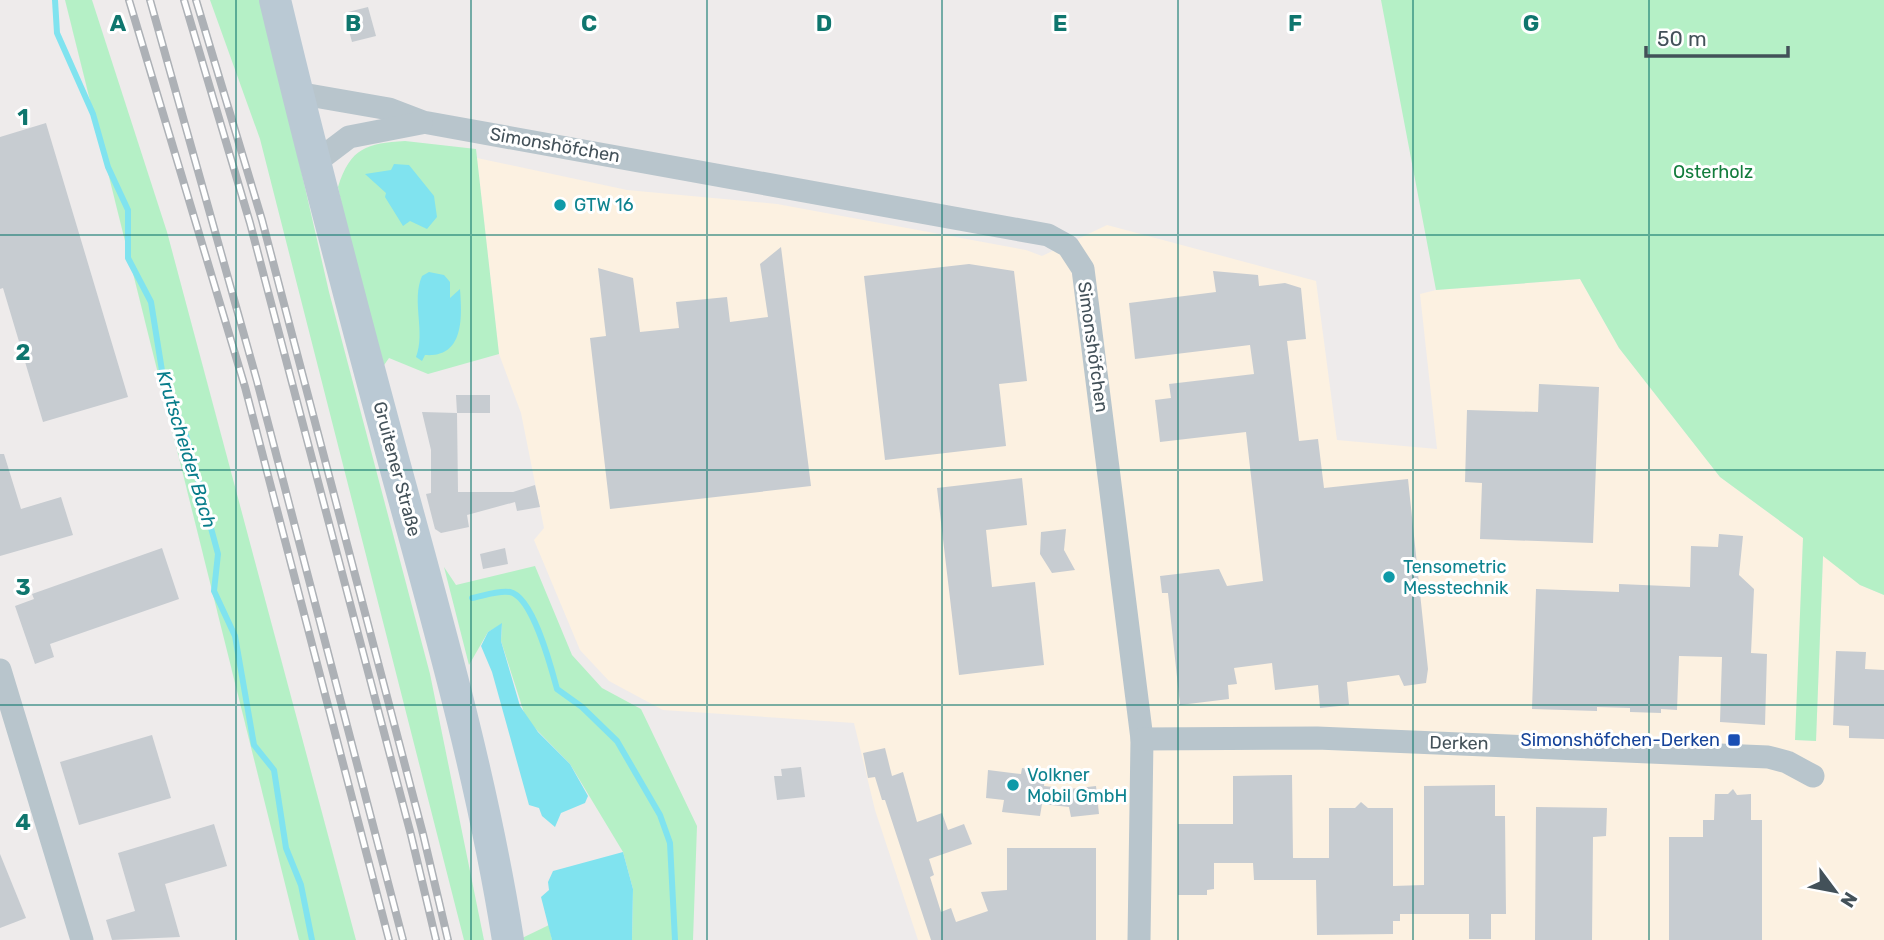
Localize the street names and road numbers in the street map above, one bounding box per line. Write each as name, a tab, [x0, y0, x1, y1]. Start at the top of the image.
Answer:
street label: Simonshöfchen	[488, 123, 622, 167]
street label: Simonshöfchen	[1073, 280, 1113, 414]
street label: Gruitener Straße	[368, 399, 426, 539]
street label: Derken	[1429, 731, 1489, 755]

